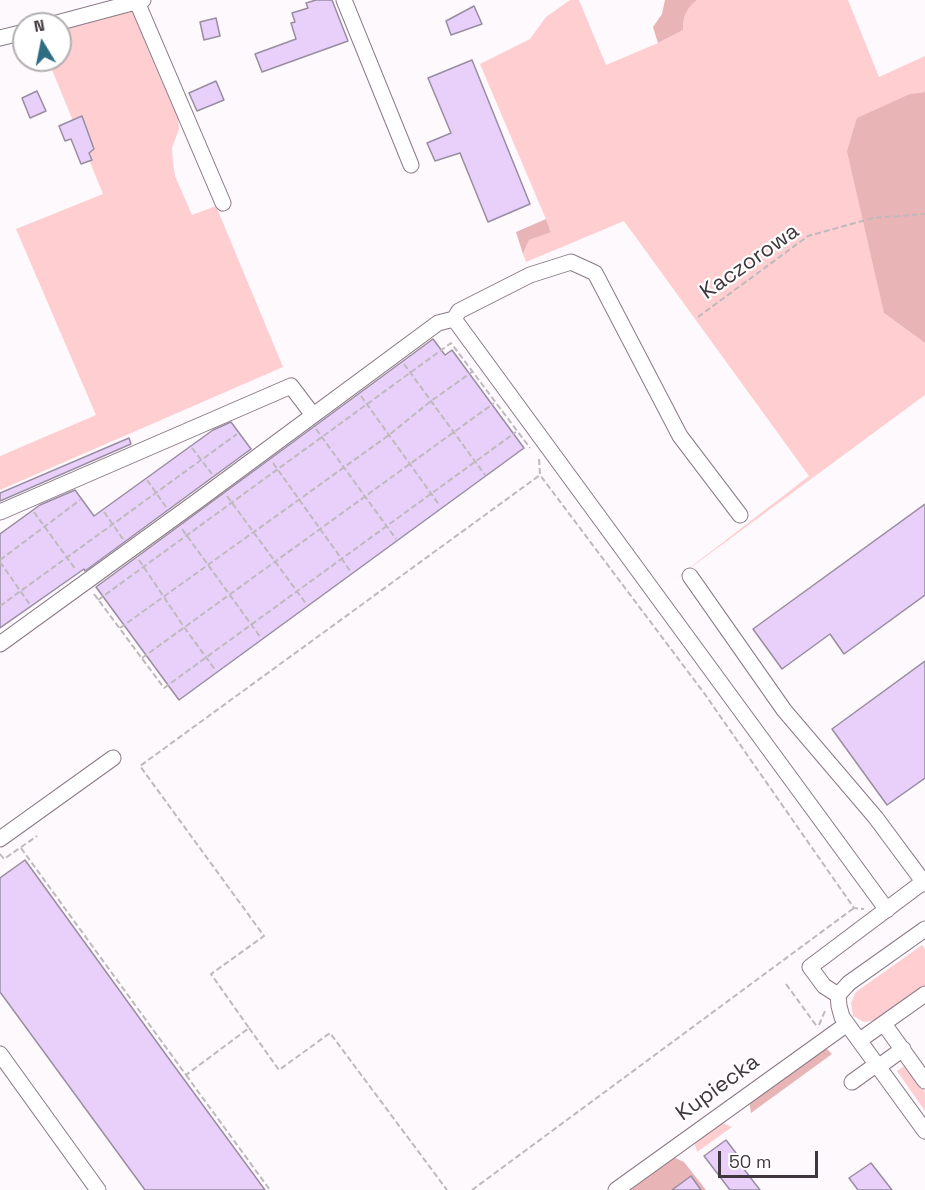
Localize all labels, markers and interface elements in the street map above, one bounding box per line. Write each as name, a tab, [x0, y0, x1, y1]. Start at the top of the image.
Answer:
north arrow	[12, 12, 72, 72]
text: N	[32, 14, 46, 37]
street label: Kaczorowa	[696, 218, 804, 306]
street label: Kupiecka	[671, 1049, 765, 1127]
scale bar	[721, 1139, 822, 1177]
text: 50 m	[729, 1150, 771, 1173]

